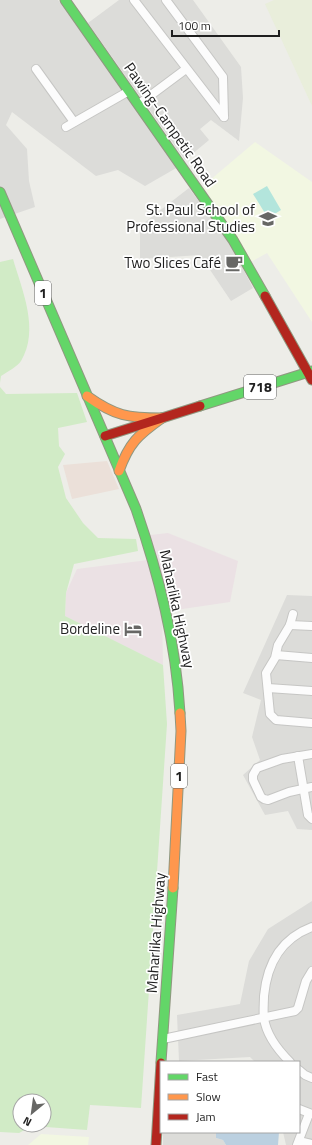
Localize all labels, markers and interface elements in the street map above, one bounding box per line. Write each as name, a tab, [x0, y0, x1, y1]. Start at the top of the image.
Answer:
scale bar	[172, 12, 279, 38]
text: 100 m	[178, 16, 211, 35]
street label: Pawing-Campetic Road	[119, 58, 222, 192]
place label: St. Paul School of Professional Studies	[126, 198, 255, 238]
school or university icon: St. Paul School of Professional Studies	[258, 209, 278, 229]
place label: Two Slices Café	[124, 251, 221, 274]
cafe icon: Two Slices Café	[224, 253, 244, 273]
road number: 1	[35, 281, 51, 305]
road number: 718	[244, 375, 276, 399]
street label: Maharlika Highway	[154, 547, 201, 670]
place label: Bordeline	[60, 617, 120, 640]
hotel icon: Bordeline	[123, 619, 143, 639]
road number: 1	[171, 764, 187, 788]
street label: Maharlika Highway	[140, 872, 171, 994]
legend	[160, 1061, 300, 1133]
text: Fast	[196, 1067, 219, 1086]
text: Slow	[196, 1087, 221, 1106]
north arrow	[12, 1093, 52, 1133]
text: Jam	[196, 1107, 216, 1126]
text: N	[20, 1113, 34, 1131]

